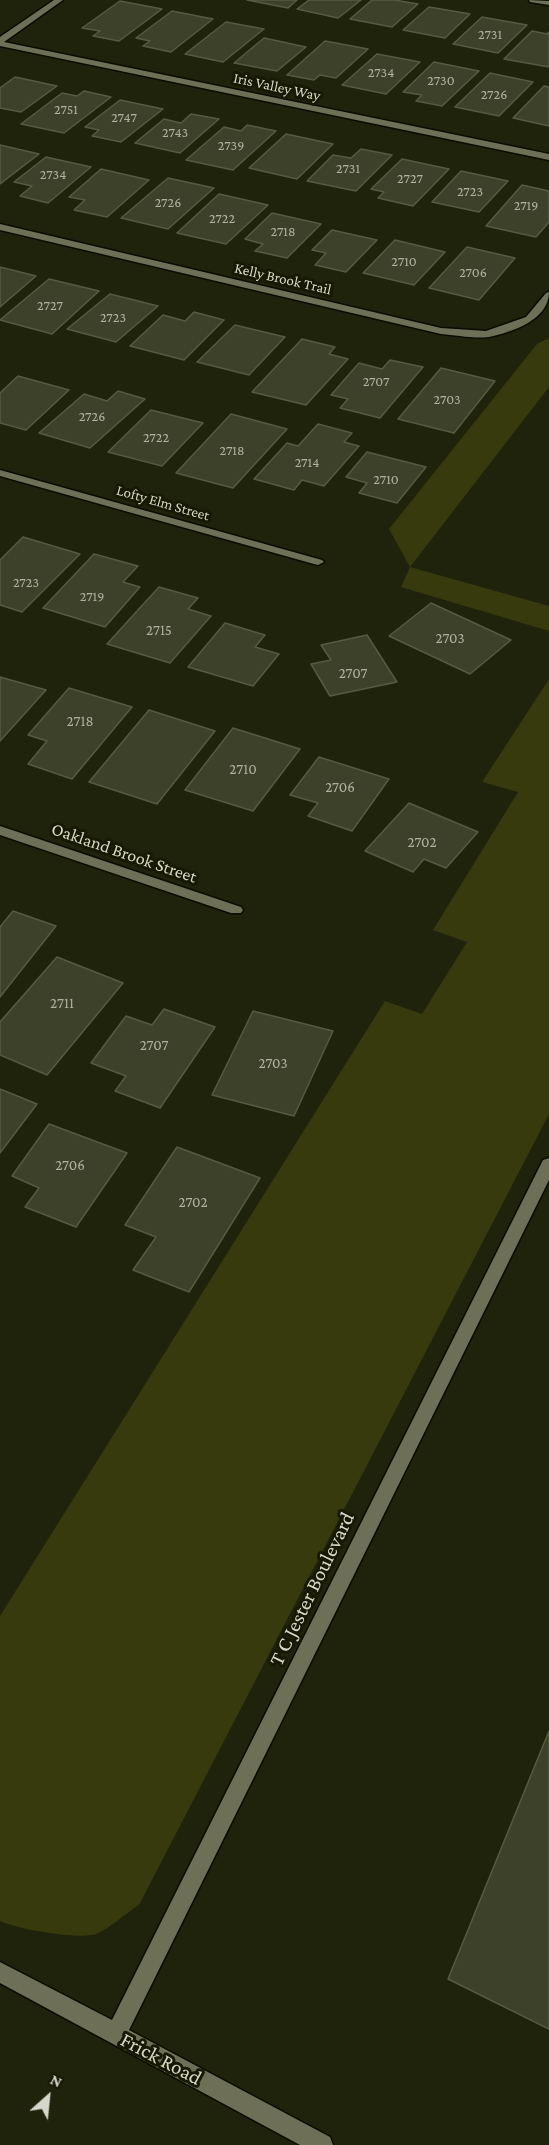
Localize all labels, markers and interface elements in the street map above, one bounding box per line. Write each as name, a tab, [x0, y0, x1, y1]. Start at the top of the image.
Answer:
house number: 2731	[478, 27, 502, 43]
house number: 2734	[368, 65, 394, 81]
street label: Iris Valley Way	[232, 69, 322, 105]
house number: 2730	[427, 73, 455, 89]
house number: 2726	[481, 87, 507, 103]
house number: 2751	[54, 102, 78, 118]
house number: 2747	[111, 110, 137, 126]
house number: 2743	[162, 125, 188, 141]
house number: 2739	[218, 138, 244, 154]
house number: 2731	[336, 161, 360, 177]
house number: 2734	[40, 167, 66, 183]
house number: 2727	[397, 171, 423, 187]
house number: 2723	[457, 184, 483, 200]
house number: 2726	[155, 195, 181, 211]
house number: 2719	[514, 198, 538, 214]
house number: 2722	[209, 211, 235, 227]
house number: 2718	[270, 224, 296, 240]
house number: 2710	[391, 254, 417, 270]
street label: Kelly Brook Trail	[233, 259, 333, 299]
house number: 2706	[459, 265, 487, 281]
house number: 2727	[37, 298, 63, 314]
house number: 2723	[100, 310, 126, 326]
house number: 2707	[363, 374, 389, 390]
house number: 2703	[433, 392, 461, 408]
house number: 2726	[79, 409, 105, 425]
house number: 2722	[143, 430, 169, 446]
house number: 2718	[219, 443, 245, 459]
house number: 2714	[295, 455, 319, 471]
house number: 2710	[373, 472, 399, 488]
street label: Lofty Elm Street	[114, 481, 212, 525]
house number: 2723	[13, 575, 39, 591]
house number: 2719	[80, 589, 104, 605]
house number: 2715	[146, 621, 172, 639]
house number: 2703	[435, 629, 465, 647]
house number: 2707	[339, 664, 367, 682]
house number: 2718	[67, 712, 93, 730]
house number: 2710	[229, 760, 257, 778]
house number: 2706	[325, 778, 355, 796]
street label: Oakland Brook Street	[48, 818, 200, 888]
house number: 2702	[407, 833, 437, 851]
house number: 2711	[50, 994, 74, 1012]
house number: 2707	[140, 1036, 168, 1054]
house number: 2703	[258, 1054, 288, 1072]
house number: 2706	[55, 1156, 85, 1174]
house number: 2702	[178, 1193, 208, 1211]
street label: T C Jester Boulevard	[264, 1508, 360, 1670]
street label: Frick Road	[116, 2027, 206, 2091]
north arrow	[18, 2067, 78, 2127]
text: N	[48, 2070, 65, 2091]

